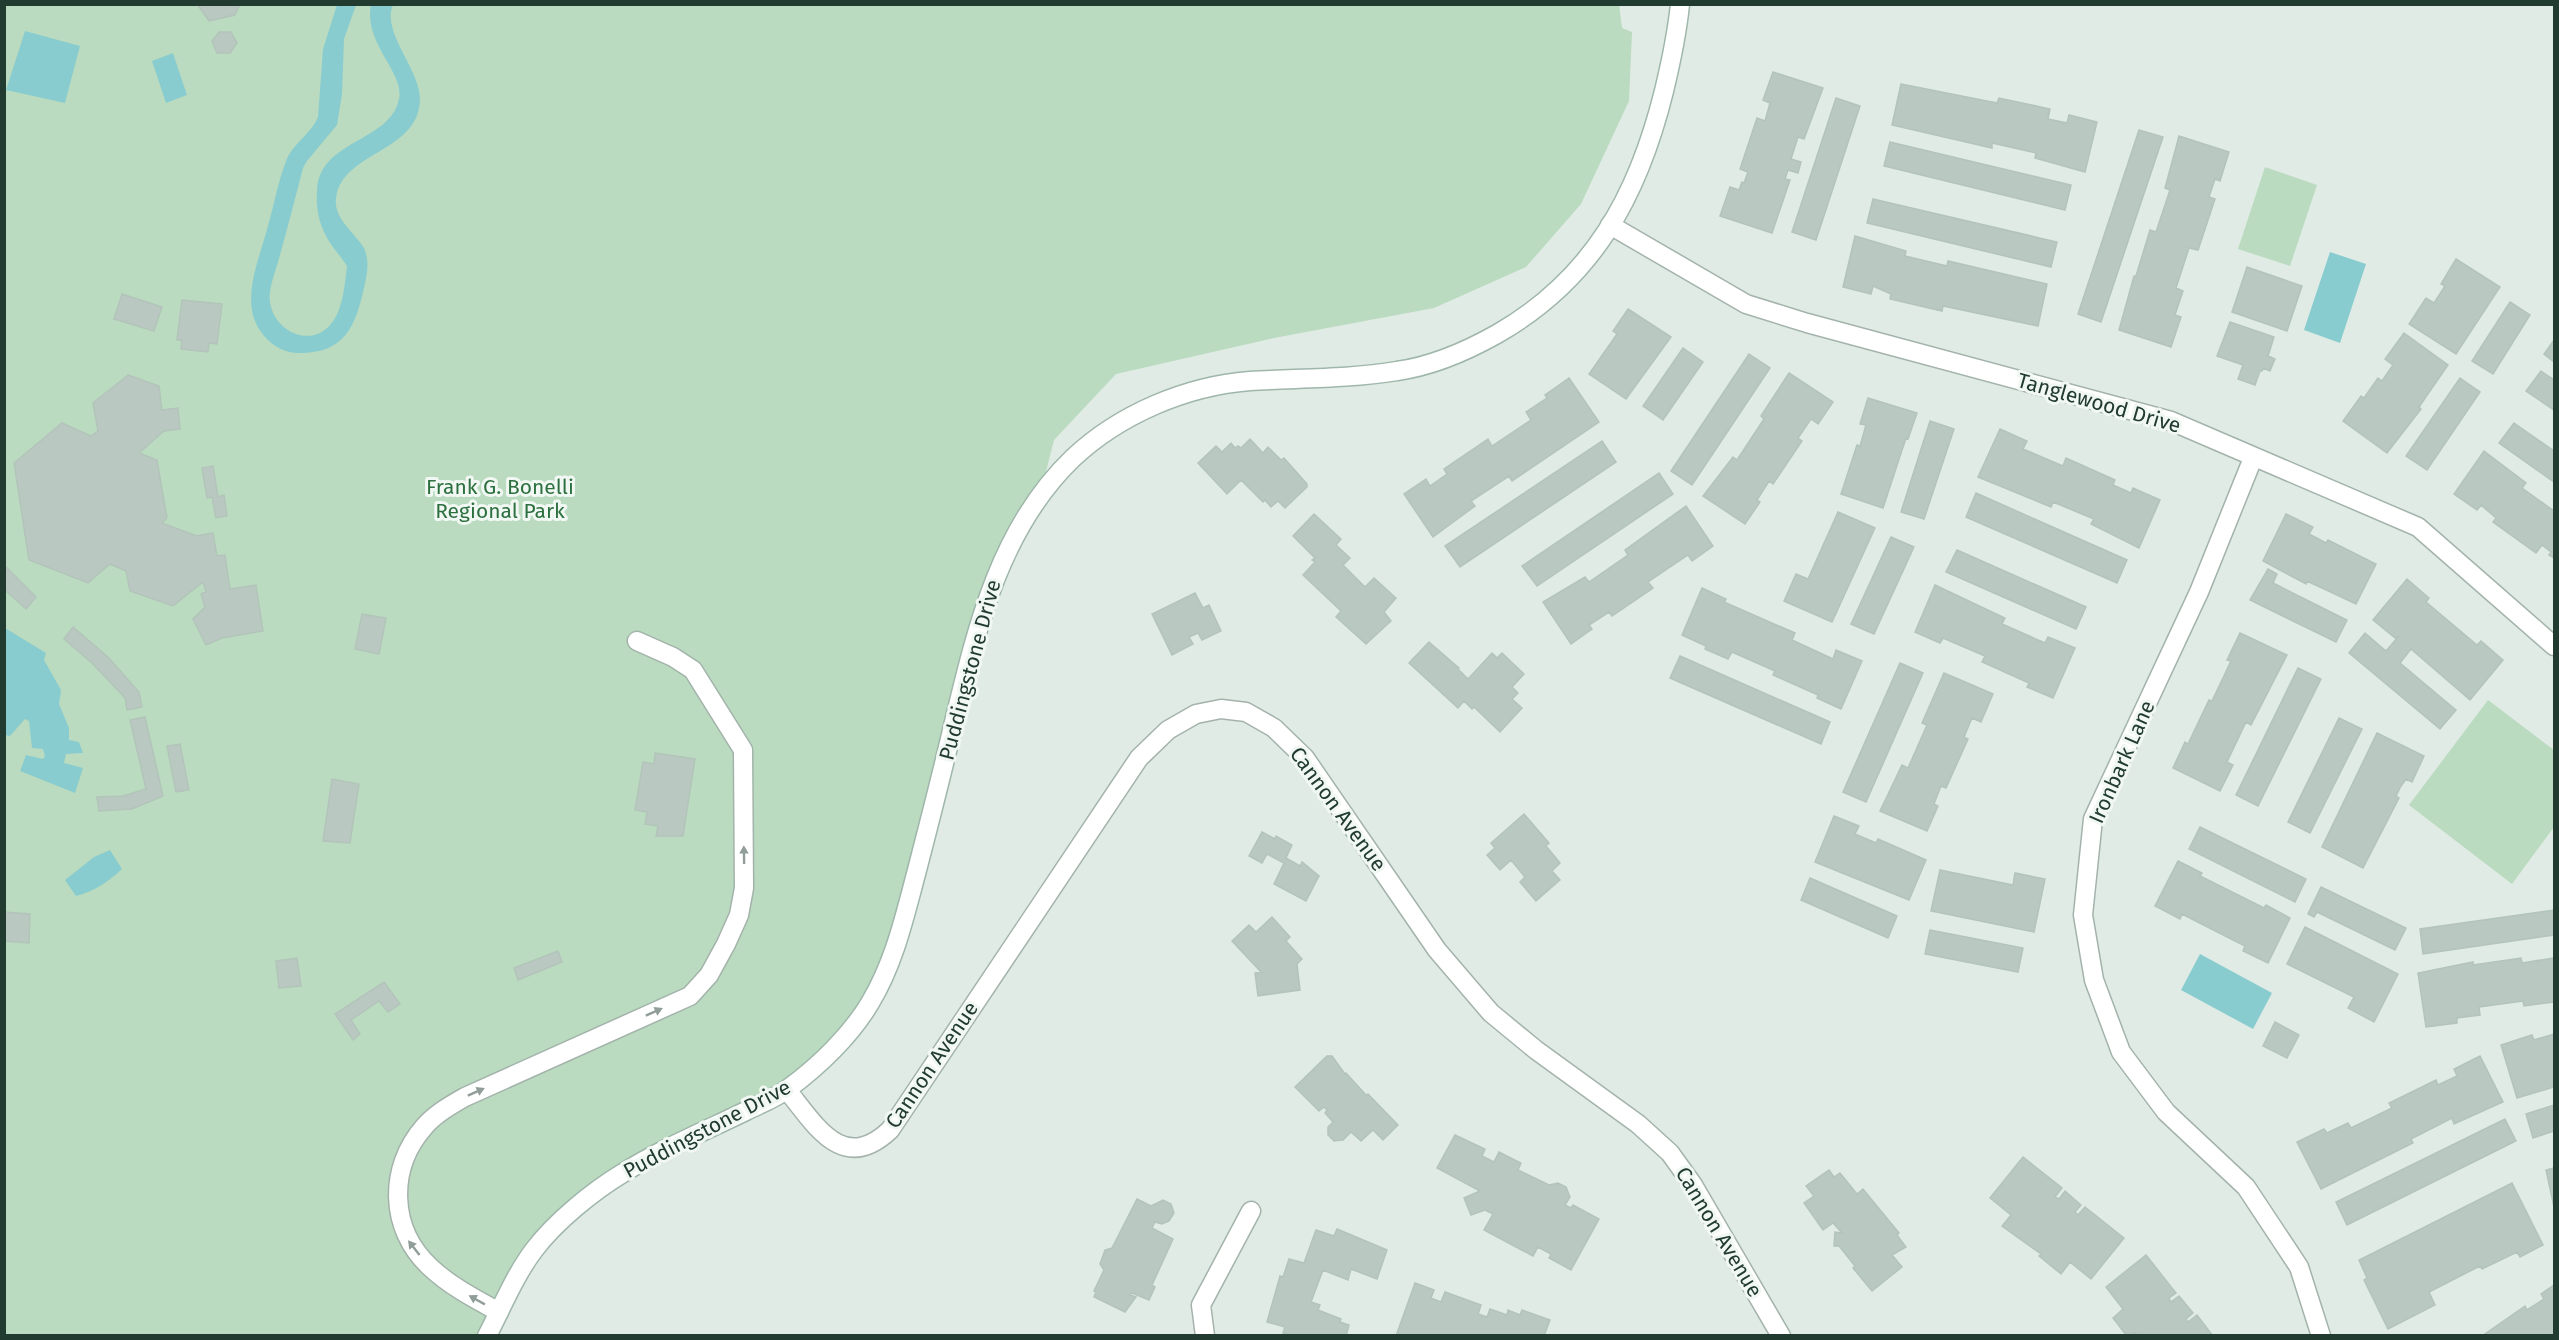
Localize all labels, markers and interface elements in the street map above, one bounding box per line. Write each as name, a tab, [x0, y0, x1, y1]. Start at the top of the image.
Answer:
street label: Tanglewood Drive	[2014, 367, 2184, 439]
park label: Frank G. Bonelli Regional Park	[426, 474, 574, 524]
street label: Puddingstone Drive	[933, 577, 1007, 763]
street label: Ironbark Lane	[2083, 697, 2161, 827]
street label: Cannon Avenue	[1284, 742, 1392, 876]
one-way arrow	[739, 845, 749, 864]
street label: Cannon Avenue	[880, 997, 984, 1133]
one-way arrow	[646, 1007, 663, 1016]
street label: Puddingstone Drive	[619, 1074, 795, 1184]
one-way arrow	[468, 1087, 485, 1096]
street label: Cannon Avenue	[1670, 1162, 1768, 1302]
one-way arrow	[408, 1240, 420, 1256]
one-way arrow	[469, 1295, 486, 1305]

